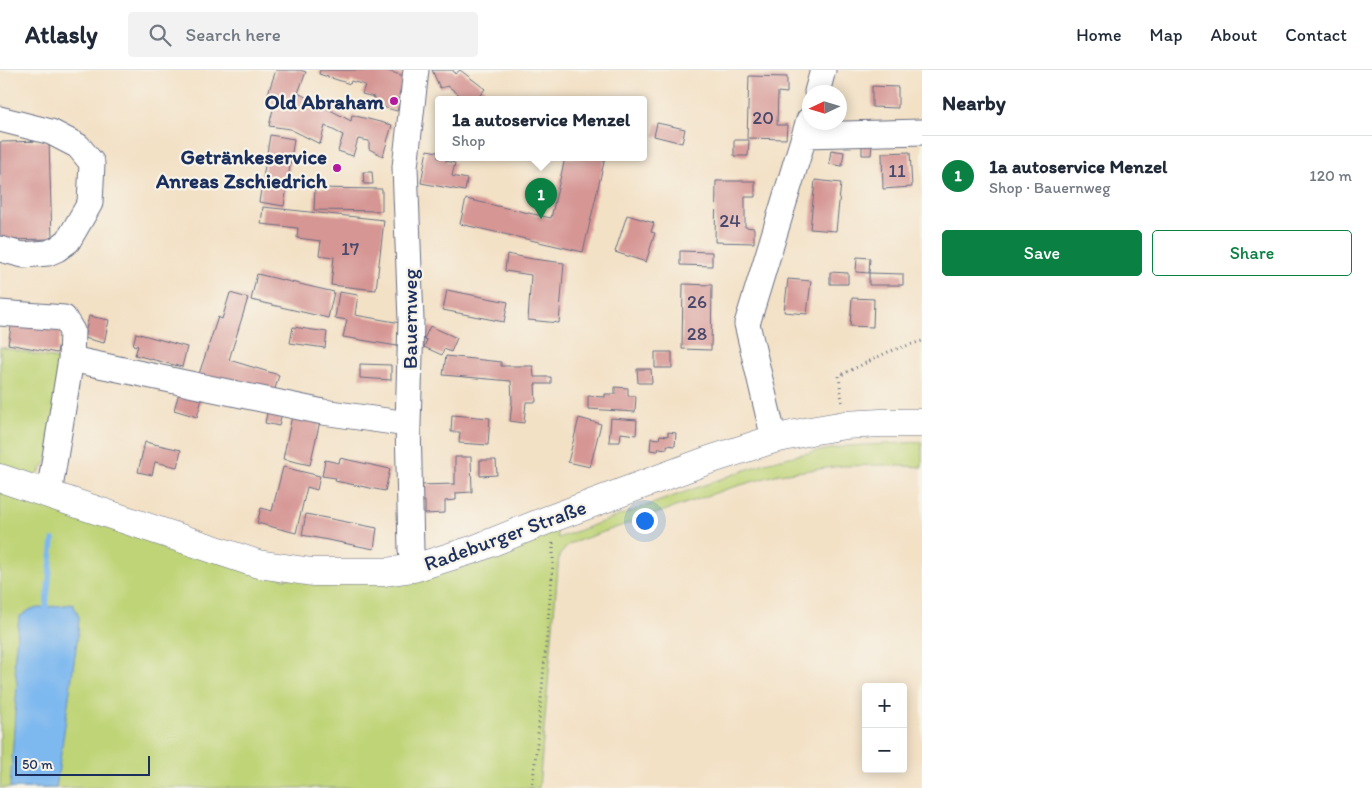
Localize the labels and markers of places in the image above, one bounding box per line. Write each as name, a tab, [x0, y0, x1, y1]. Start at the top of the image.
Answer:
place label: Old Abraham	[264, 89, 384, 114]
marker: Old Abraham	[388, 95, 400, 107]
place label: Getränkeservice Anreas Zschiedrich	[155, 144, 328, 193]
marker: Getränkeservice Anreas Zschiedrich	[331, 162, 343, 174]
pin: 1	[525, 178, 557, 219]

